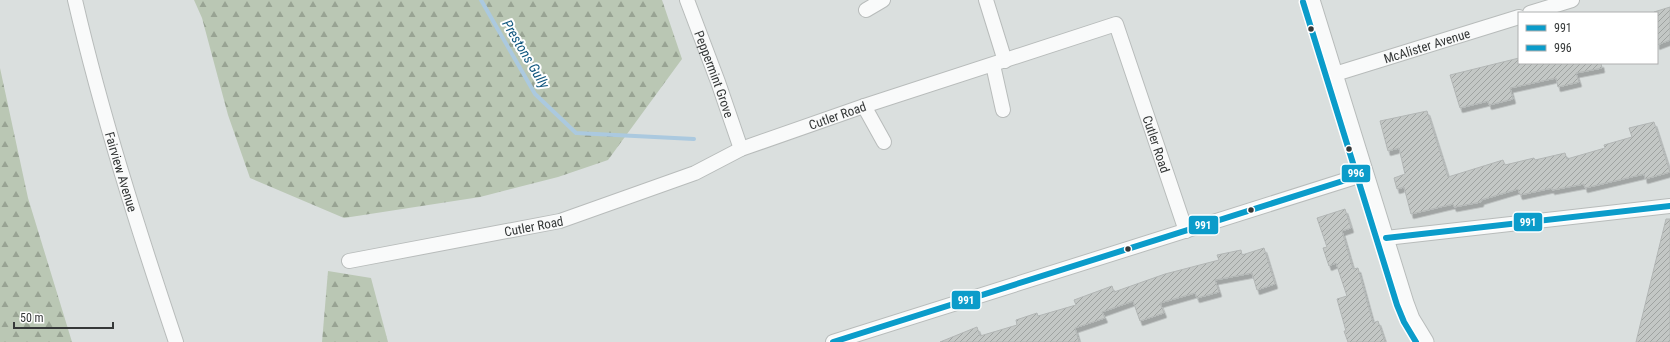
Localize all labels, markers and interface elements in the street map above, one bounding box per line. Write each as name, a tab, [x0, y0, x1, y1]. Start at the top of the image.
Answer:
legend	[1518, 12, 1658, 64]
water label: Prestons Gully	[499, 17, 553, 92]
text: 991	[1554, 21, 1572, 35]
unlabelled marker	[1306, 24, 1316, 34]
street label: McAlister Avenue	[1382, 25, 1472, 66]
street label: Peppermint Grove	[692, 28, 737, 120]
text: 996	[1554, 41, 1572, 55]
street label: Cutler Road	[807, 98, 868, 132]
street label: Cutler Road	[1140, 113, 1173, 175]
street label: Fairview Avenue	[102, 130, 141, 214]
unlabelled marker	[1344, 144, 1354, 154]
line badge: 996	[1341, 164, 1371, 183]
text: 996	[1348, 167, 1365, 180]
unlabelled marker	[1246, 205, 1256, 215]
line badge: 991	[1513, 212, 1543, 232]
street label: Cutler Road	[503, 213, 564, 239]
line badge: 991	[1188, 215, 1219, 235]
text: 991	[1520, 216, 1536, 229]
text: 991	[1195, 219, 1211, 232]
unlabelled marker	[1123, 244, 1133, 254]
line badge: 991	[951, 290, 981, 310]
text: 991	[958, 294, 974, 307]
scale bar	[14, 304, 113, 330]
text: 50 m	[20, 311, 44, 325]

